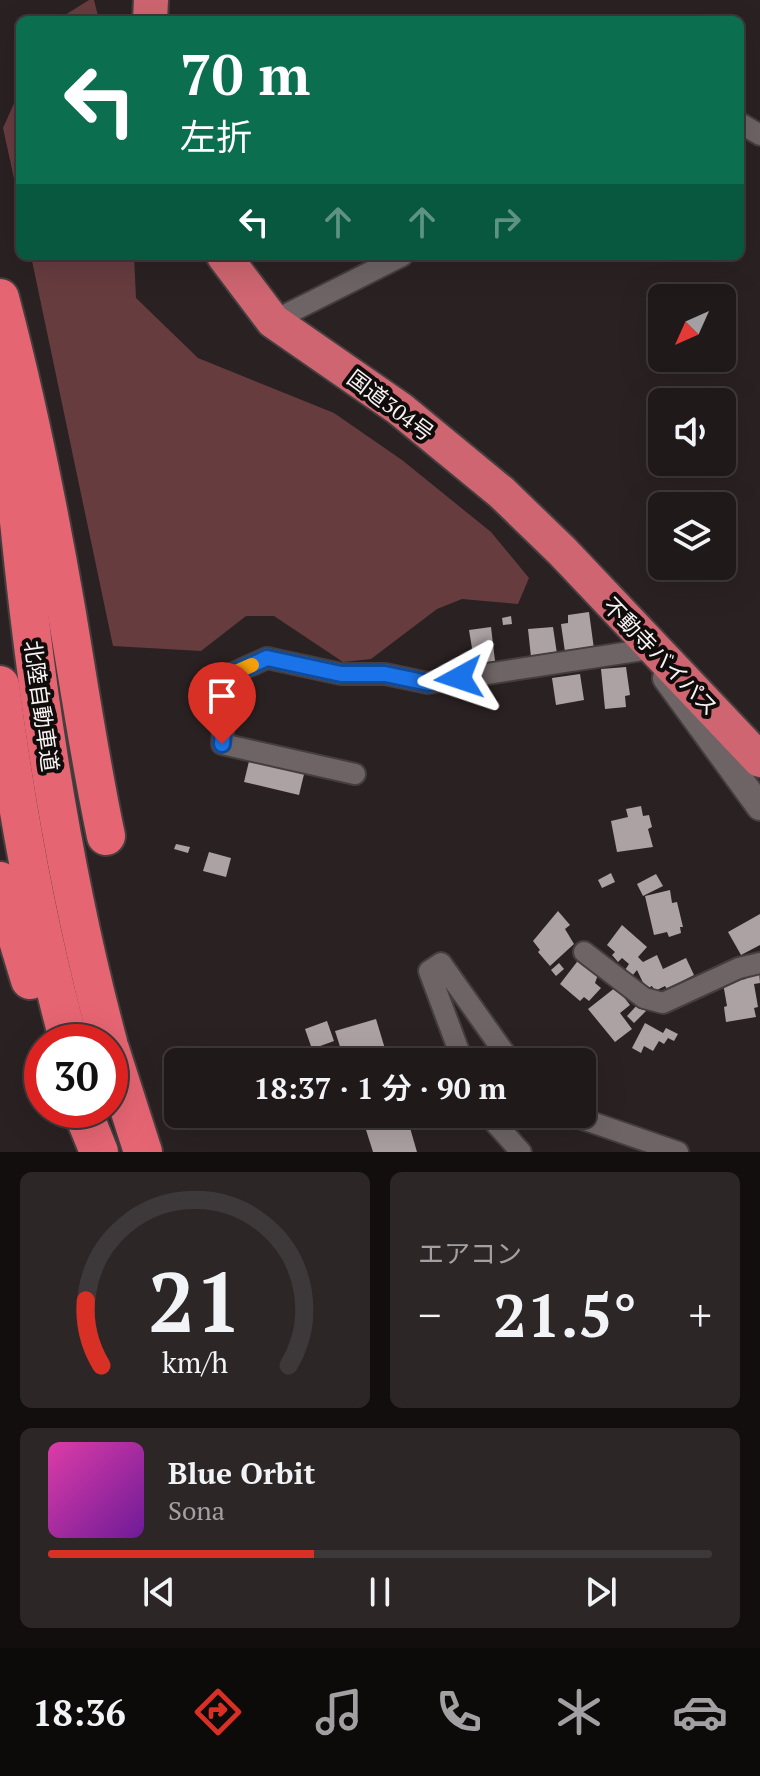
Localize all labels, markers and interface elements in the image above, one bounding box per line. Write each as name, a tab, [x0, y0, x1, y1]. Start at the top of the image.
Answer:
text: 70 m	[180, 37, 310, 111]
icon: left	[48, 48, 152, 152]
text: 左折	[180, 113, 252, 160]
icon: left	[232, 200, 276, 244]
icon: ahead	[316, 200, 360, 244]
icon: ahead	[400, 200, 444, 244]
icon: right	[484, 200, 528, 244]
north arrow	[648, 284, 736, 372]
map controls	[648, 284, 736, 580]
street label: 国道304号	[342, 363, 440, 447]
button: sound	[648, 388, 736, 476]
button: layers	[648, 492, 736, 580]
street label: 不動寺バイパス	[597, 591, 725, 721]
position arrow	[417, 636, 501, 720]
street label: 北陸自動車道	[18, 639, 66, 773]
pin	[188, 662, 256, 744]
icon: arrive	[200, 674, 244, 718]
speed limit sign: 30	[24, 1024, 128, 1128]
text: 18:37 · 1 分 · 90 m	[253, 1068, 507, 1108]
text: エアコン	[418, 1236, 522, 1270]
text: 21	[148, 1246, 242, 1356]
text: 21.5°	[493, 1275, 637, 1354]
text: −	[418, 1285, 441, 1344]
text: +	[689, 1285, 712, 1344]
text: km/h	[162, 1343, 228, 1381]
text: Blue Orbit	[168, 1453, 315, 1493]
text: Sona	[168, 1493, 225, 1527]
icon: previous	[137, 1570, 181, 1614]
icon: pause	[358, 1570, 402, 1614]
icon: next	[579, 1570, 623, 1614]
icon: directions	[190, 1684, 246, 1740]
icon: music	[311, 1684, 367, 1740]
icon: phone	[431, 1684, 487, 1740]
icon: climate	[551, 1684, 607, 1740]
icon: car	[672, 1684, 728, 1740]
text: 18:36	[32, 1689, 126, 1736]

